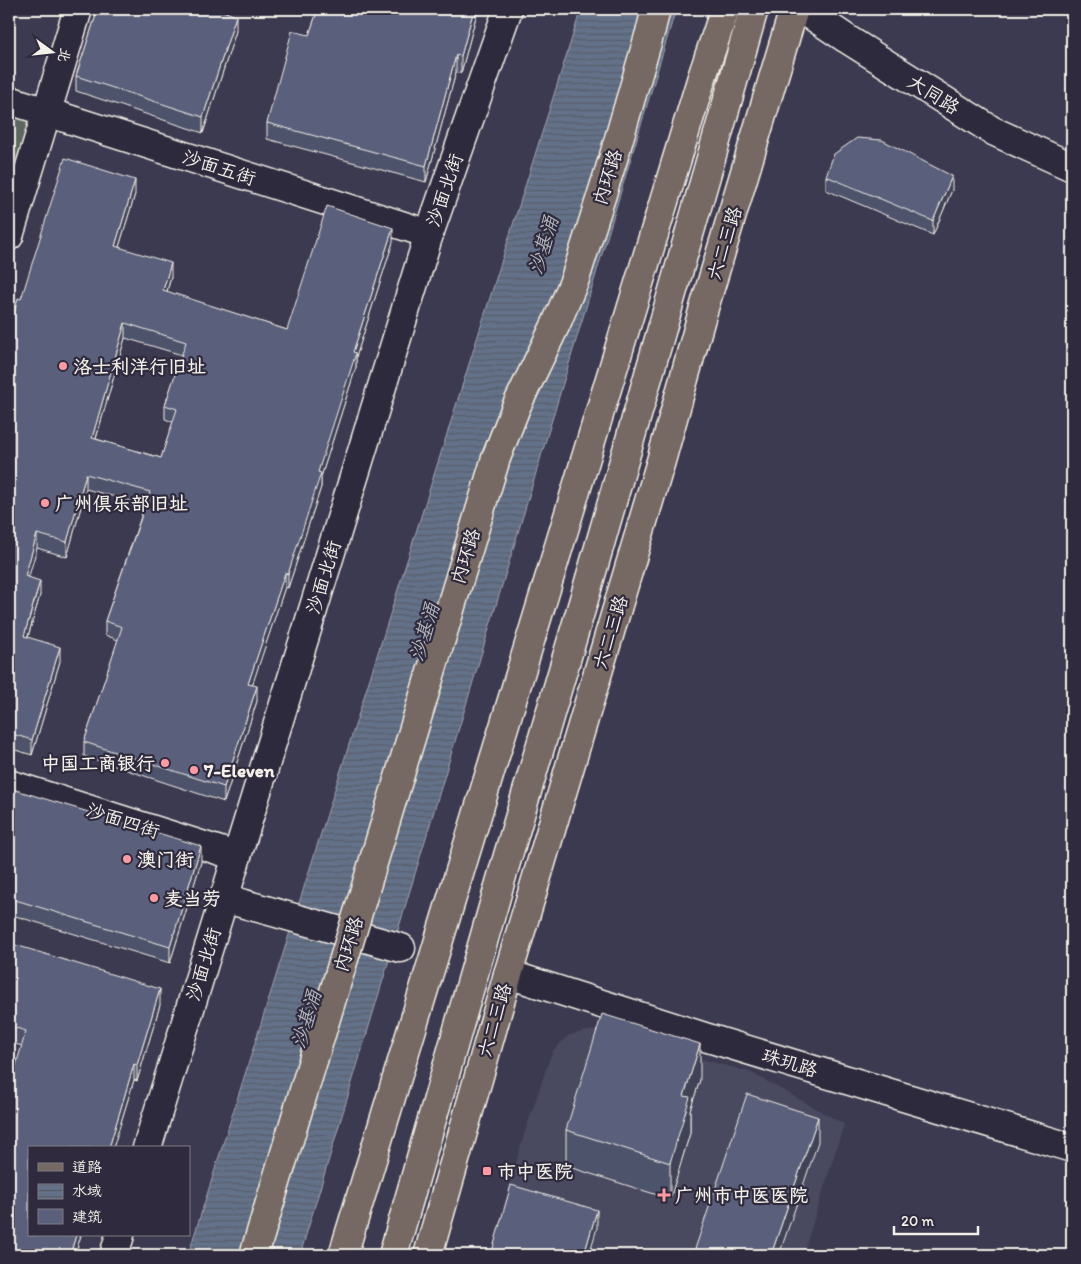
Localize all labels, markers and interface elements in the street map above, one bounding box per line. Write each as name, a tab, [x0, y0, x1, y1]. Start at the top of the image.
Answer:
north arrow	[28, 28, 78, 78]
text: 北	[54, 46, 74, 64]
street label: 大同路	[903, 70, 964, 119]
street label: 沙面五街	[179, 145, 259, 190]
street label: 内环路	[588, 147, 627, 208]
street label: 沙面北街	[421, 150, 468, 230]
street label: 六二三路	[702, 203, 747, 283]
water label: 沙基涌	[523, 212, 564, 277]
place label: 洛士利洋行旧址	[73, 355, 206, 378]
marker: 洛士利洋行旧址	[57, 360, 69, 372]
place label: 广州俱乐部旧址	[55, 492, 188, 515]
marker: 广州俱乐部旧址	[39, 497, 51, 509]
street label: 内环路	[446, 526, 485, 587]
street label: 沙面北街	[301, 537, 346, 617]
street label: 六二三路	[588, 592, 633, 672]
water label: 沙基涌	[404, 599, 445, 664]
place label: 中国工商银行	[41, 752, 155, 775]
marker: 中国工商银行	[159, 757, 171, 769]
place label: 7-Eleven	[203, 759, 275, 782]
marker: 7-Eleven	[188, 764, 200, 776]
street label: 沙面四街	[83, 798, 163, 843]
place label: 澳门街	[137, 848, 194, 871]
marker: 澳门街	[121, 853, 133, 865]
place label: 麦当劳	[164, 887, 221, 910]
marker: 麦当劳	[148, 892, 160, 904]
street label: 内环路	[329, 914, 368, 975]
street label: 沙面北街	[181, 924, 226, 1004]
street label: 六二三路	[473, 980, 516, 1060]
water label: 沙基涌	[286, 986, 327, 1051]
street label: 珠玑路	[759, 1043, 820, 1082]
legend	[28, 1146, 190, 1236]
text: 道路	[72, 1158, 102, 1176]
place label: 市中医院	[497, 1160, 573, 1183]
marker: 市中医院	[481, 1165, 493, 1177]
text: 水域	[72, 1182, 102, 1200]
place label: 广州市中医医院	[675, 1184, 808, 1207]
marker: 广州市中医医院	[657, 1188, 671, 1202]
scale bar	[894, 1204, 977, 1236]
text: 建筑	[72, 1208, 102, 1226]
text: 20 m	[901, 1212, 935, 1230]

